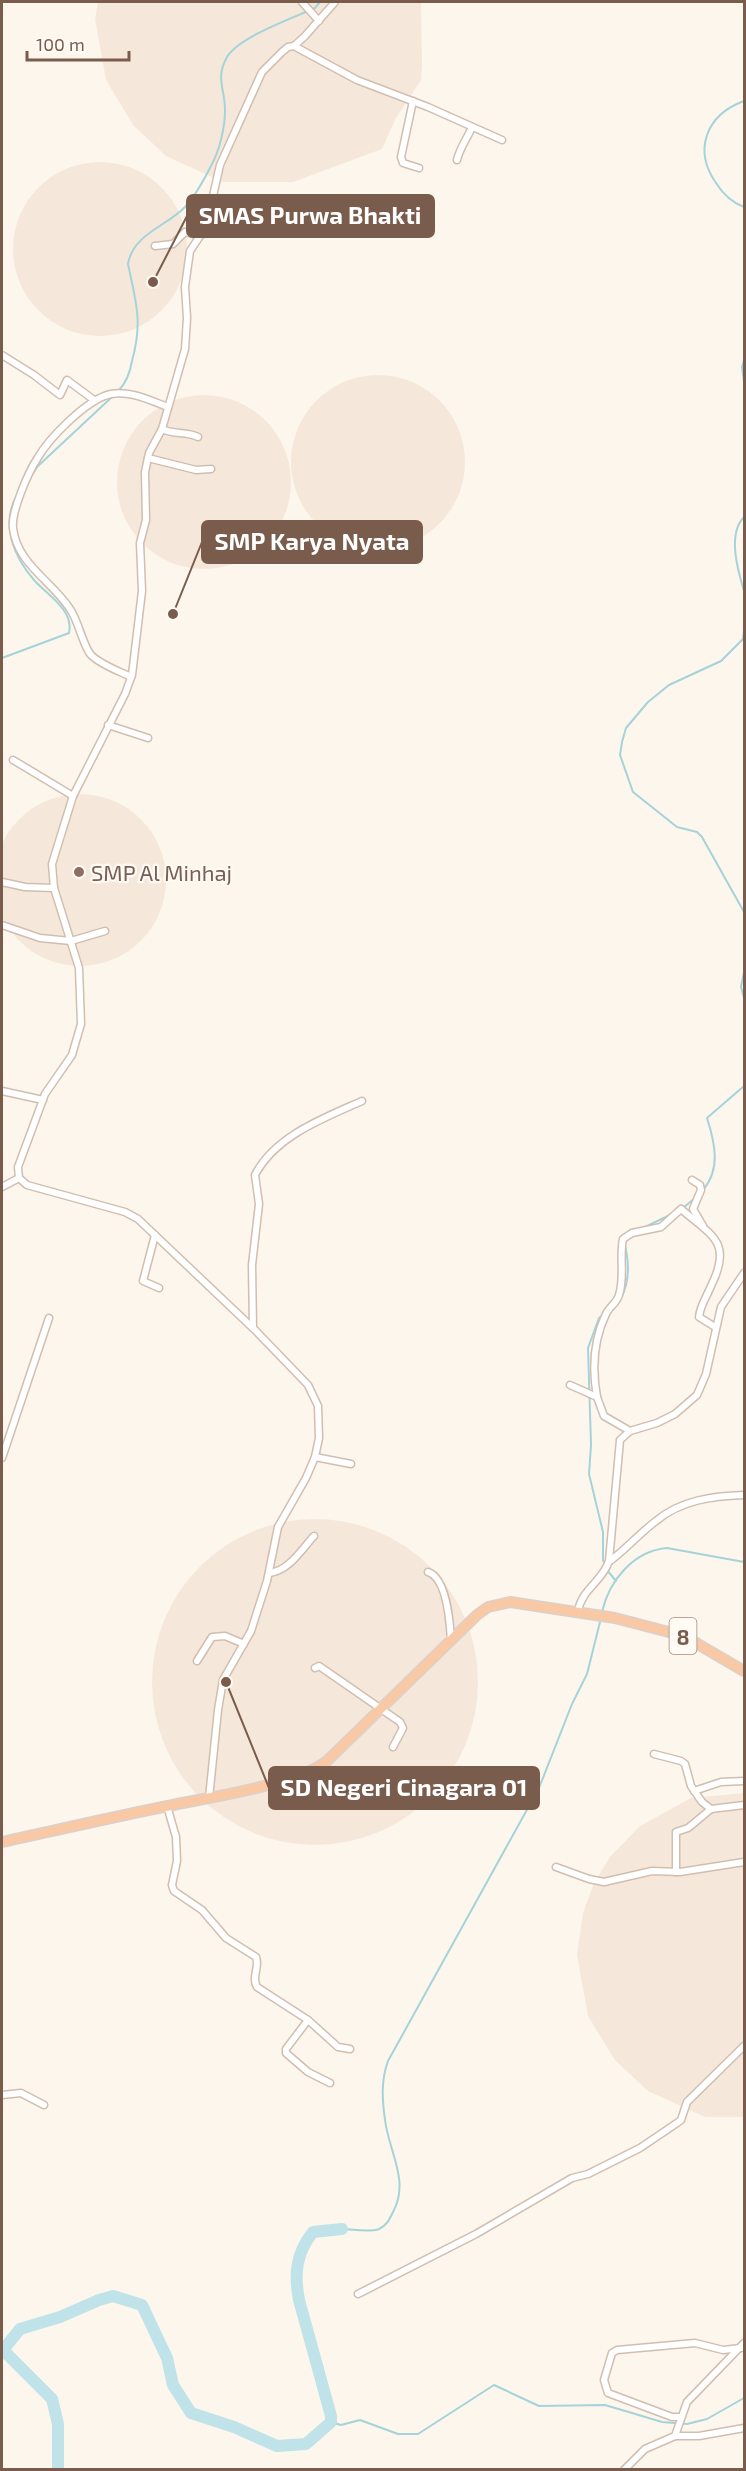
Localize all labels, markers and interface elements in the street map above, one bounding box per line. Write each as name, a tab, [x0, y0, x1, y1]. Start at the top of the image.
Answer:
scale bar	[27, 24, 129, 62]
text: 100 m	[36, 33, 85, 55]
callout: SMAS Purwa Bhakti	[187, 195, 434, 237]
text: SMAS Purwa Bhakti	[199, 200, 421, 229]
callout: SMP Karya Nyata	[202, 521, 422, 563]
text: SMP Karya Nyata	[215, 526, 409, 555]
place label: SMP Al Minhaj	[91, 859, 232, 886]
marker: SMP Al Minhaj	[72, 865, 86, 879]
road number: 8	[670, 1618, 696, 1654]
callout: SD Negeri Cinagara 01	[269, 1767, 539, 1809]
text: SD Negeri Cinagara 01	[281, 1772, 527, 1801]

